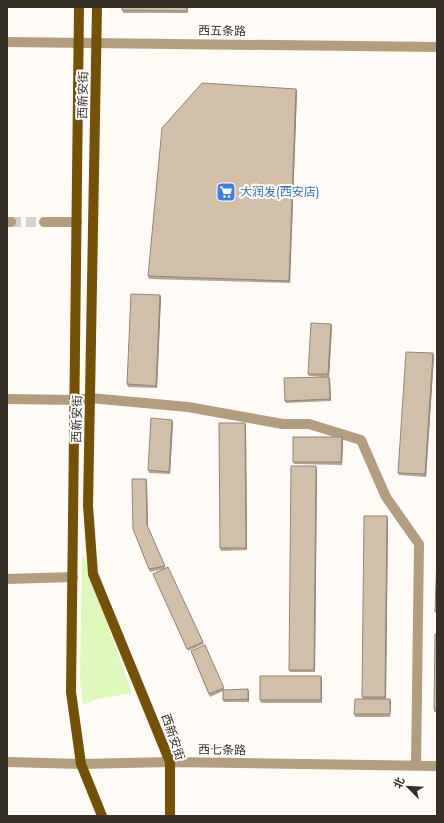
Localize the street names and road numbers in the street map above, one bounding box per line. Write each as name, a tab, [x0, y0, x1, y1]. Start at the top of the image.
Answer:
street label: 西五条路	[198, 22, 246, 40]
street label: 西新安街	[74, 71, 92, 119]
street label: 西新安街	[68, 395, 86, 443]
street label: 西新安街	[157, 711, 189, 763]
street label: 西七条路	[198, 741, 246, 759]

